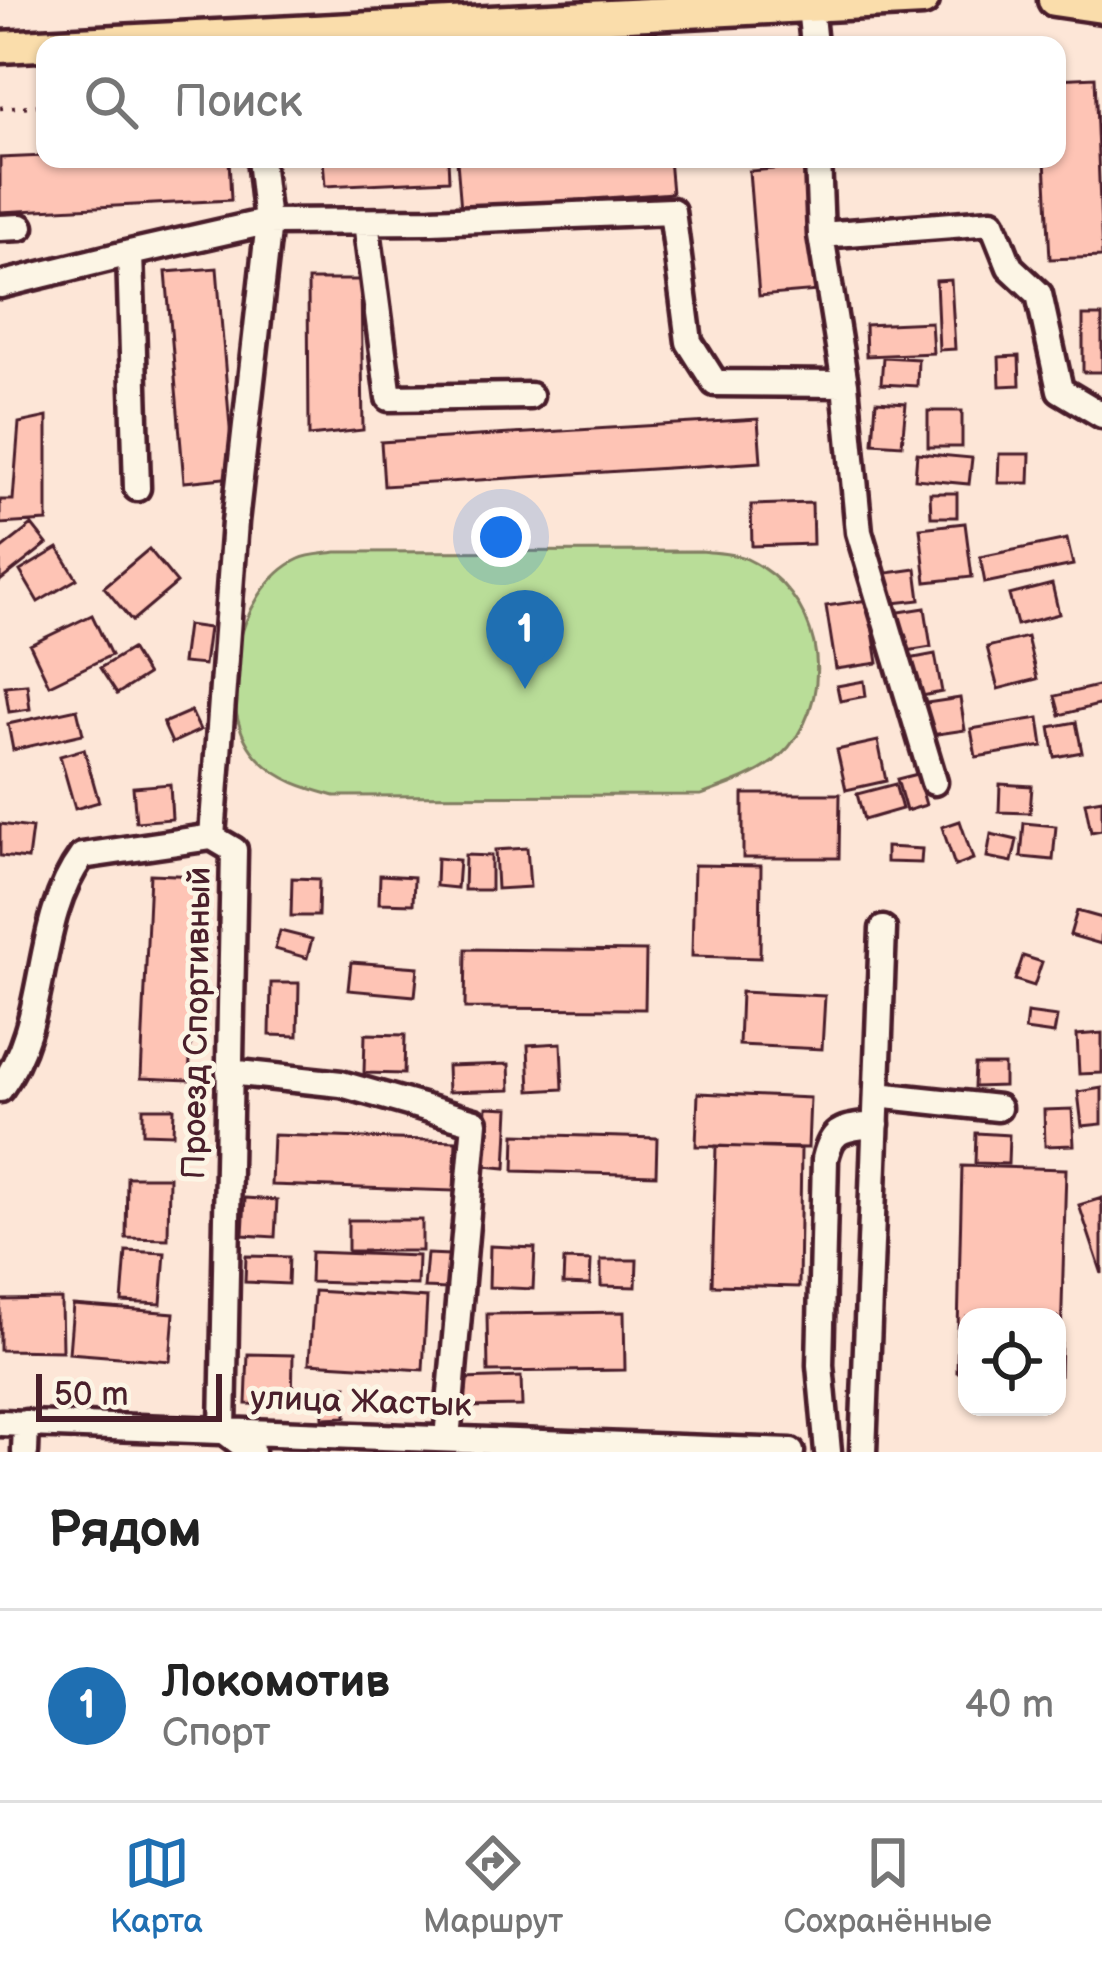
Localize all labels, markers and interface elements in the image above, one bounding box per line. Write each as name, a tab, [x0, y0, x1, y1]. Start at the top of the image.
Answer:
search box	[36, 36, 1066, 168]
icon: search	[78, 69, 144, 135]
text: Поиск	[174, 75, 302, 130]
your location	[471, 507, 531, 567]
pin: 1	[486, 590, 564, 689]
street label: Проезд Спортивный	[174, 866, 220, 1180]
map controls	[958, 1308, 1066, 1416]
button: locate	[958, 1308, 1066, 1416]
scale bar	[36, 1368, 222, 1421]
text: 50 m	[54, 1375, 129, 1415]
street label: улица Жастык	[250, 1378, 473, 1426]
text: Рядом	[48, 1500, 202, 1561]
text: Локомотив	[162, 1655, 390, 1710]
text: 1	[79, 1682, 95, 1729]
text: 40 m	[964, 1682, 1054, 1729]
text: Спорт	[162, 1710, 271, 1757]
tab: Карта	[110, 1830, 203, 1942]
tab: Маршрут	[423, 1830, 563, 1942]
tab: Сохранённые	[783, 1830, 992, 1942]

